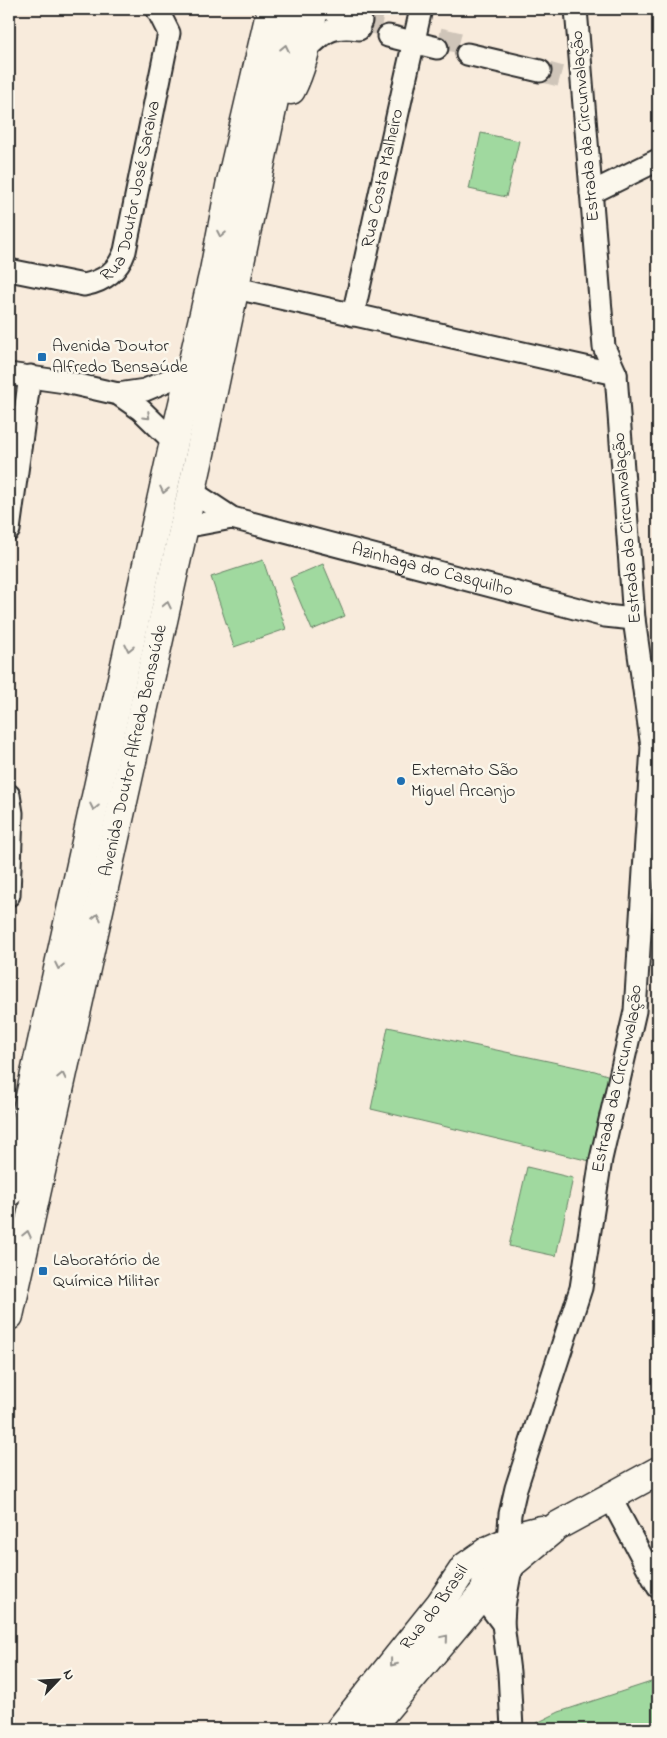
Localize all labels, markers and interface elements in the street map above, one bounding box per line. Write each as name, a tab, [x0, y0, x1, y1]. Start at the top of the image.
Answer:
street label: Estrada da Circunvalação	[565, 29, 607, 223]
one-way arrow	[280, 44, 290, 53]
street label: Rua Doutor José Saraiva	[96, 98, 168, 290]
street label: Rua Costa Malheiro	[355, 106, 411, 250]
one-way arrow	[216, 230, 226, 239]
place label: Avenida Doutor Alfredo Bensaúde	[52, 334, 189, 381]
marker: Avenida Doutor Alfredo Bensaúde	[36, 351, 48, 363]
one-way arrow	[142, 410, 151, 419]
street label: Estrada da Circunvalação	[607, 431, 649, 625]
one-way arrow	[159, 485, 170, 494]
street label: Azinhaga do Casquilho	[348, 537, 516, 604]
one-way arrow	[161, 600, 171, 609]
street label: Avenida Doutor Alfredo Bensaúde	[94, 621, 175, 879]
one-way arrow	[124, 644, 135, 653]
place label: Externato São Miguel Arcanjo	[411, 758, 518, 806]
marker: Externato São Miguel Arcanjo	[395, 775, 407, 787]
one-way arrow	[89, 803, 100, 811]
one-way arrow	[92, 913, 102, 922]
one-way arrow	[54, 961, 65, 970]
street label: Estrada da Circunvalação	[586, 984, 650, 1175]
one-way arrow	[56, 1071, 67, 1080]
one-way arrow	[21, 1230, 32, 1239]
place label: Laboratório de Química Militar	[53, 1248, 161, 1295]
marker: Laboratório de Química Militar	[37, 1265, 49, 1277]
street label: Rua do Brasil	[394, 1560, 476, 1656]
one-way arrow	[440, 1635, 448, 1644]
north arrow	[32, 1656, 82, 1706]
one-way arrow	[390, 1657, 398, 1666]
text: N	[57, 1666, 80, 1684]

